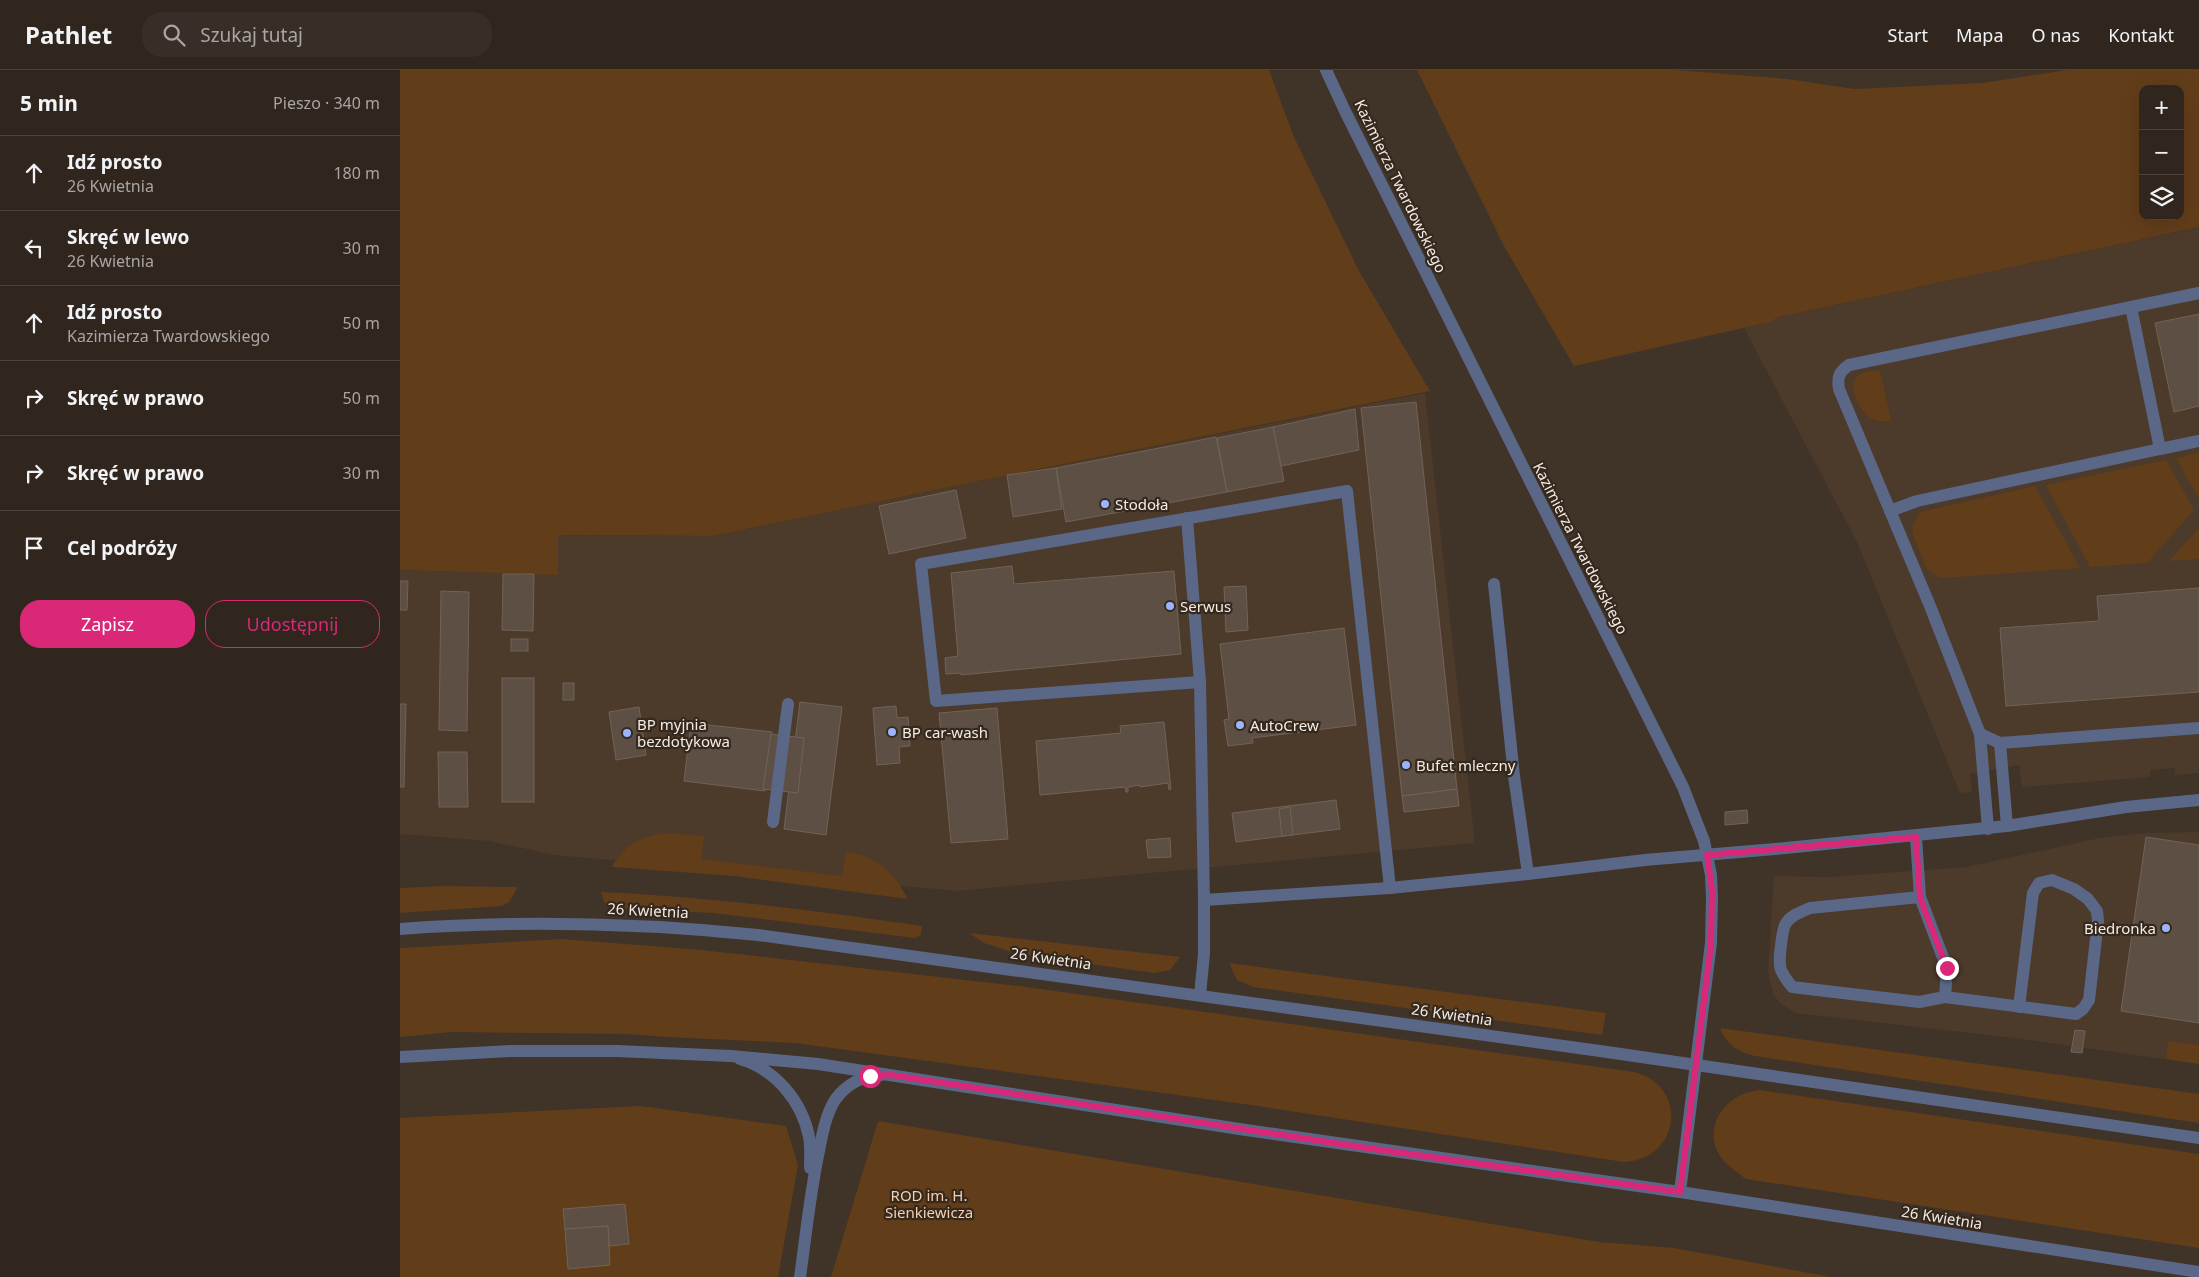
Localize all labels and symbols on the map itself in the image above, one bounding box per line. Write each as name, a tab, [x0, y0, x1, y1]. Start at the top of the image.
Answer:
street label: Kazimierza Twardowskiego	[1350, 96, 1452, 276]
street label: Kazimierza Twardowskiego	[1529, 459, 1633, 637]
place label: Stodoła	[1115, 494, 1168, 514]
marker: Stodoła	[1099, 498, 1111, 510]
place label: Serwus	[1180, 596, 1231, 616]
marker: Serwus	[1164, 600, 1176, 612]
place label: BP myjnia bezdotykowa	[637, 714, 730, 751]
place label: AutoCrew	[1250, 715, 1319, 735]
marker: AutoCrew	[1234, 719, 1246, 731]
place label: BP car-wash	[902, 722, 988, 742]
marker: BP car-wash	[886, 726, 898, 738]
marker: BP myjnia bezdotykowa	[621, 727, 633, 739]
place label: Bufet mleczny	[1416, 755, 1516, 775]
marker: Bufet mleczny	[1400, 759, 1412, 771]
street label: 26 Kwietnia	[607, 898, 689, 922]
place label: Biedronka	[2084, 918, 2156, 938]
marker: Biedronka	[2160, 922, 2172, 934]
street label: 26 Kwietnia	[1009, 942, 1093, 974]
route end	[1936, 957, 1959, 980]
street label: 26 Kwietnia	[1410, 998, 1494, 1030]
route start	[859, 1065, 882, 1088]
park label: ROD im. H. Sienkiewicza	[885, 1185, 973, 1222]
street label: 26 Kwietnia	[1900, 1201, 1984, 1233]

